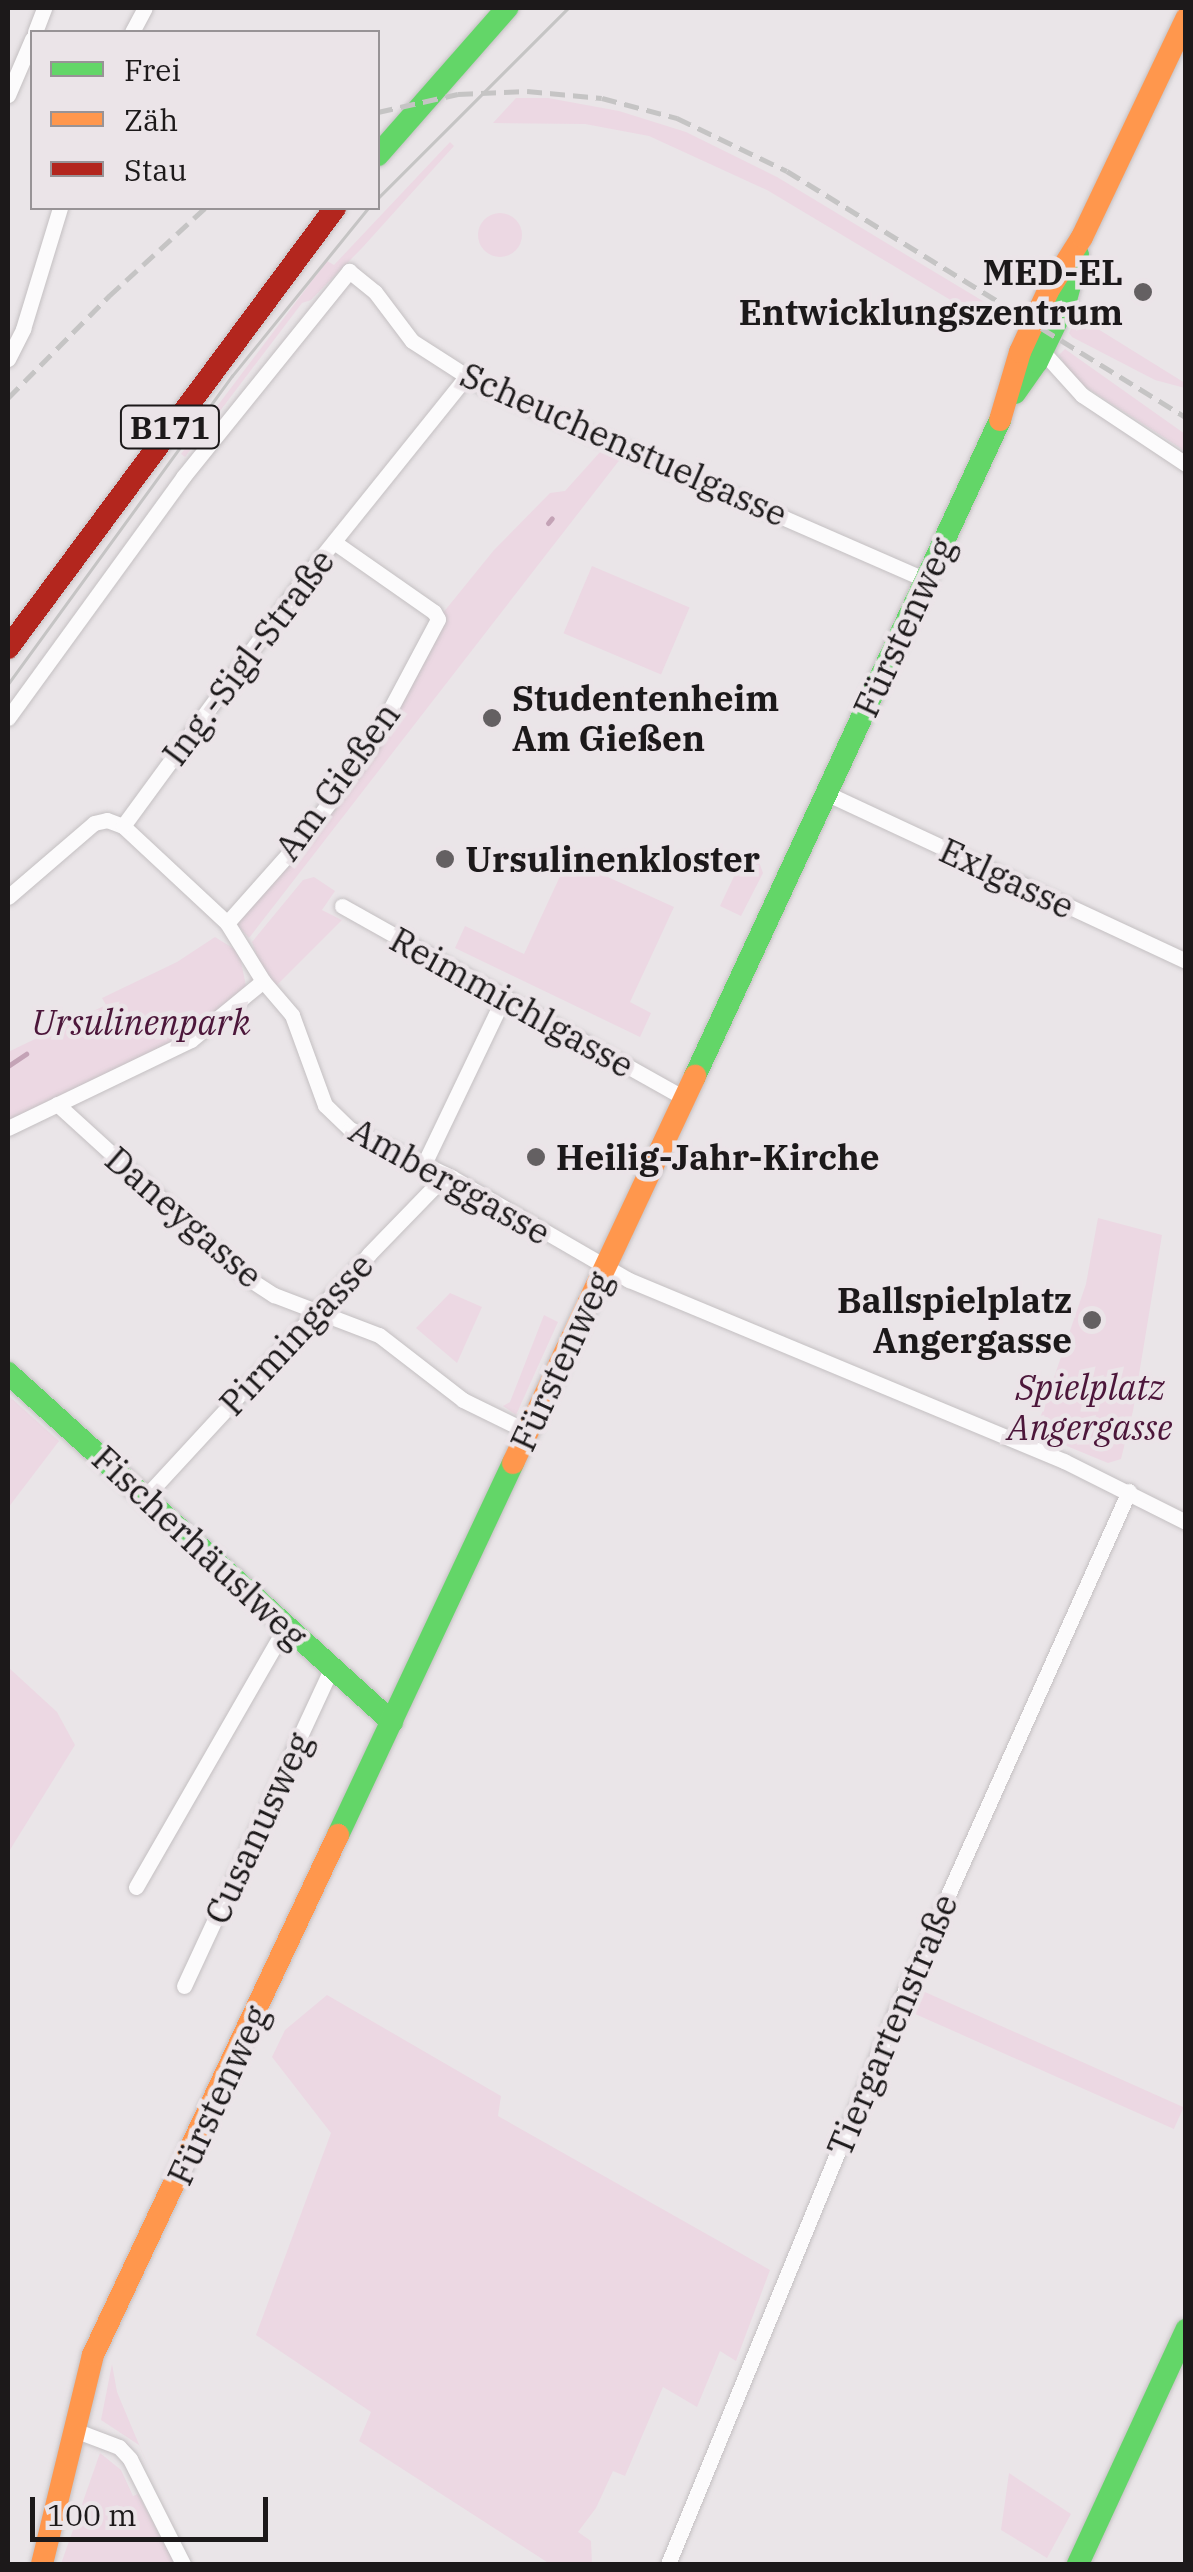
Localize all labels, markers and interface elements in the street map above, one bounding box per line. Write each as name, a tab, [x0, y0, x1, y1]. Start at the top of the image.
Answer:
legend	[30, 30, 380, 210]
text: Frei	[124, 50, 181, 89]
text: Zäh	[124, 100, 178, 139]
text: Stau	[124, 150, 187, 189]
place label: MED-EL Entwicklungszentrum	[739, 251, 1123, 333]
marker: MED-EL Entwicklungszentrum	[1132, 281, 1154, 303]
street label: Scheuchenstuelgasse	[454, 353, 794, 535]
road number: B171	[118, 400, 222, 454]
street label: Fürstenweg	[844, 531, 964, 723]
street label: Ing.-Sigl-Straße	[153, 541, 343, 773]
place label: Studentenheim Am Gießen	[512, 677, 779, 759]
street label: Am Gießen	[266, 694, 408, 868]
marker: Studentenheim Am Gießen	[481, 707, 503, 729]
street label: Exlgasse	[933, 829, 1081, 927]
place label: Ursulinenkloster	[465, 838, 760, 880]
marker: Ursulinenkloster	[434, 848, 456, 870]
street label: Reimmichlgasse	[383, 918, 641, 1086]
park label: Ursulinenpark	[32, 1001, 250, 1043]
street label: Amberggasse	[342, 1109, 558, 1253]
place label: Heilig-Jahr-Kirche	[556, 1136, 880, 1178]
street label: Daneygasse	[97, 1138, 271, 1296]
marker: Heilig-Jahr-Kirche	[525, 1146, 547, 1168]
street label: Pirmingasse	[210, 1244, 382, 1424]
street label: Fürstenweg	[501, 1265, 621, 1457]
place label: Ballspielplatz Angergasse	[837, 1279, 1072, 1361]
marker: Ballspielplatz Angergasse	[1081, 1309, 1103, 1331]
park label: Spielplatz Angergasse	[1007, 1366, 1173, 1448]
street label: Fischerhäuslweg	[84, 1437, 316, 1657]
street label: Cusanusweg	[195, 1726, 321, 1930]
street label: Tiergartenstraße	[818, 1888, 966, 2162]
street label: Fürstenweg	[158, 1999, 278, 2191]
scale bar	[35, 2477, 272, 2539]
text: 100 m	[47, 2495, 137, 2534]

